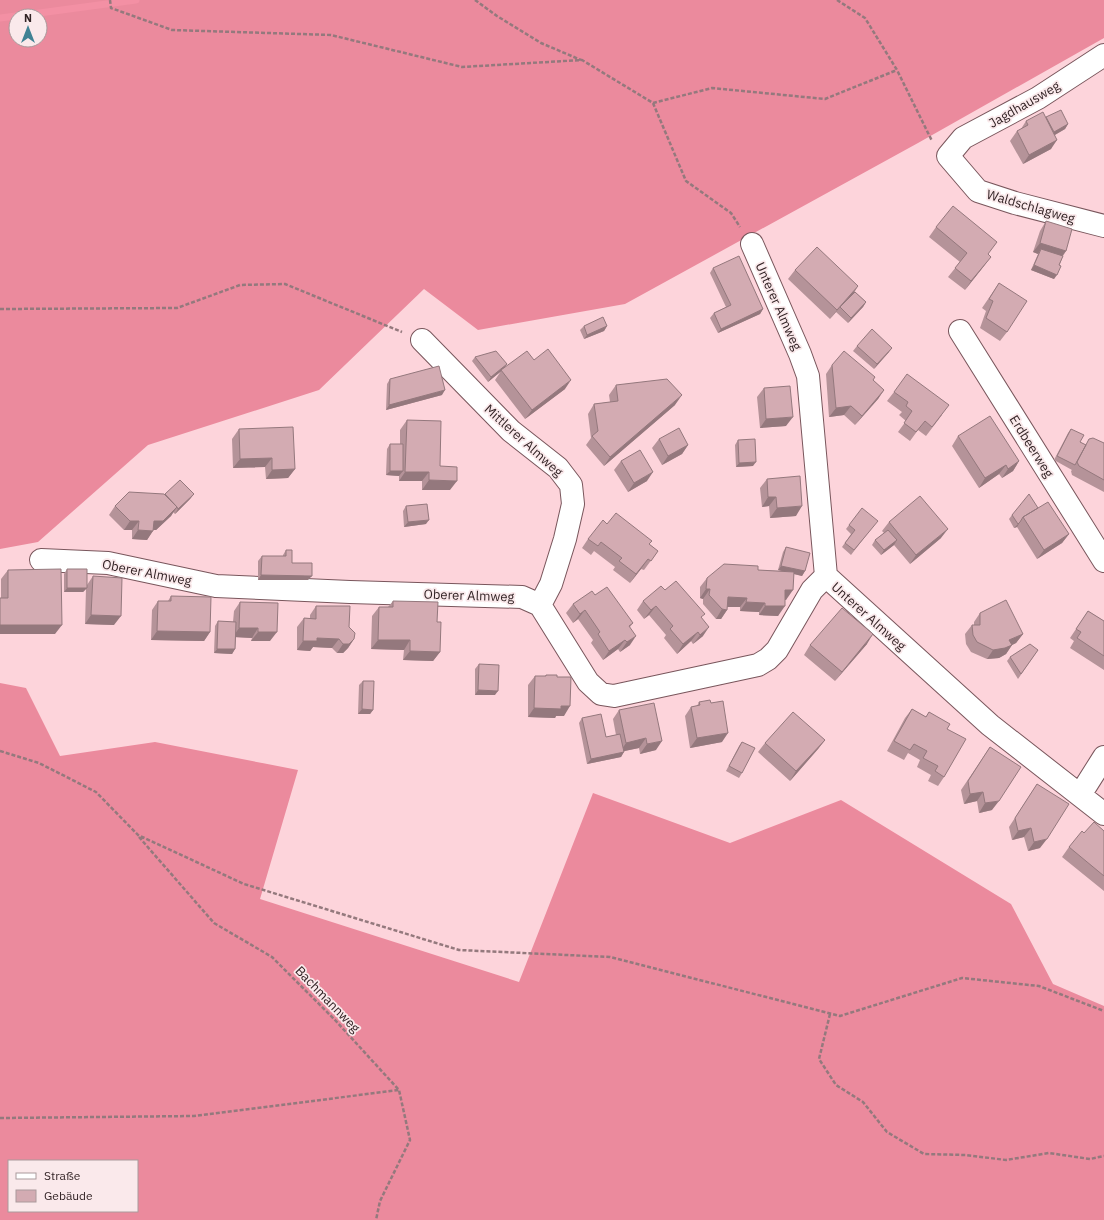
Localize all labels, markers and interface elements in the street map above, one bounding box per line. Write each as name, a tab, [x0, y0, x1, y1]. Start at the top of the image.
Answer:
north arrow	[8, 8, 48, 48]
text: N	[24, 11, 32, 25]
street label: Jagdhausweg	[985, 77, 1063, 132]
street label: Waldschlagweg	[985, 186, 1077, 227]
street label: Unterer Almweg	[752, 260, 806, 353]
street label: Mittlerer Almweg	[481, 401, 567, 480]
street label: Erdbeerweg	[1006, 412, 1058, 481]
street label: Oberer Almweg	[101, 555, 193, 590]
street label: Unterer Almweg	[828, 578, 910, 654]
street label: Oberer Almweg	[423, 585, 515, 606]
street label: Bachmannweg	[292, 962, 364, 1036]
legend	[8, 1160, 138, 1212]
text: Straße	[44, 1168, 81, 1183]
text: Gebäude	[44, 1188, 93, 1203]

